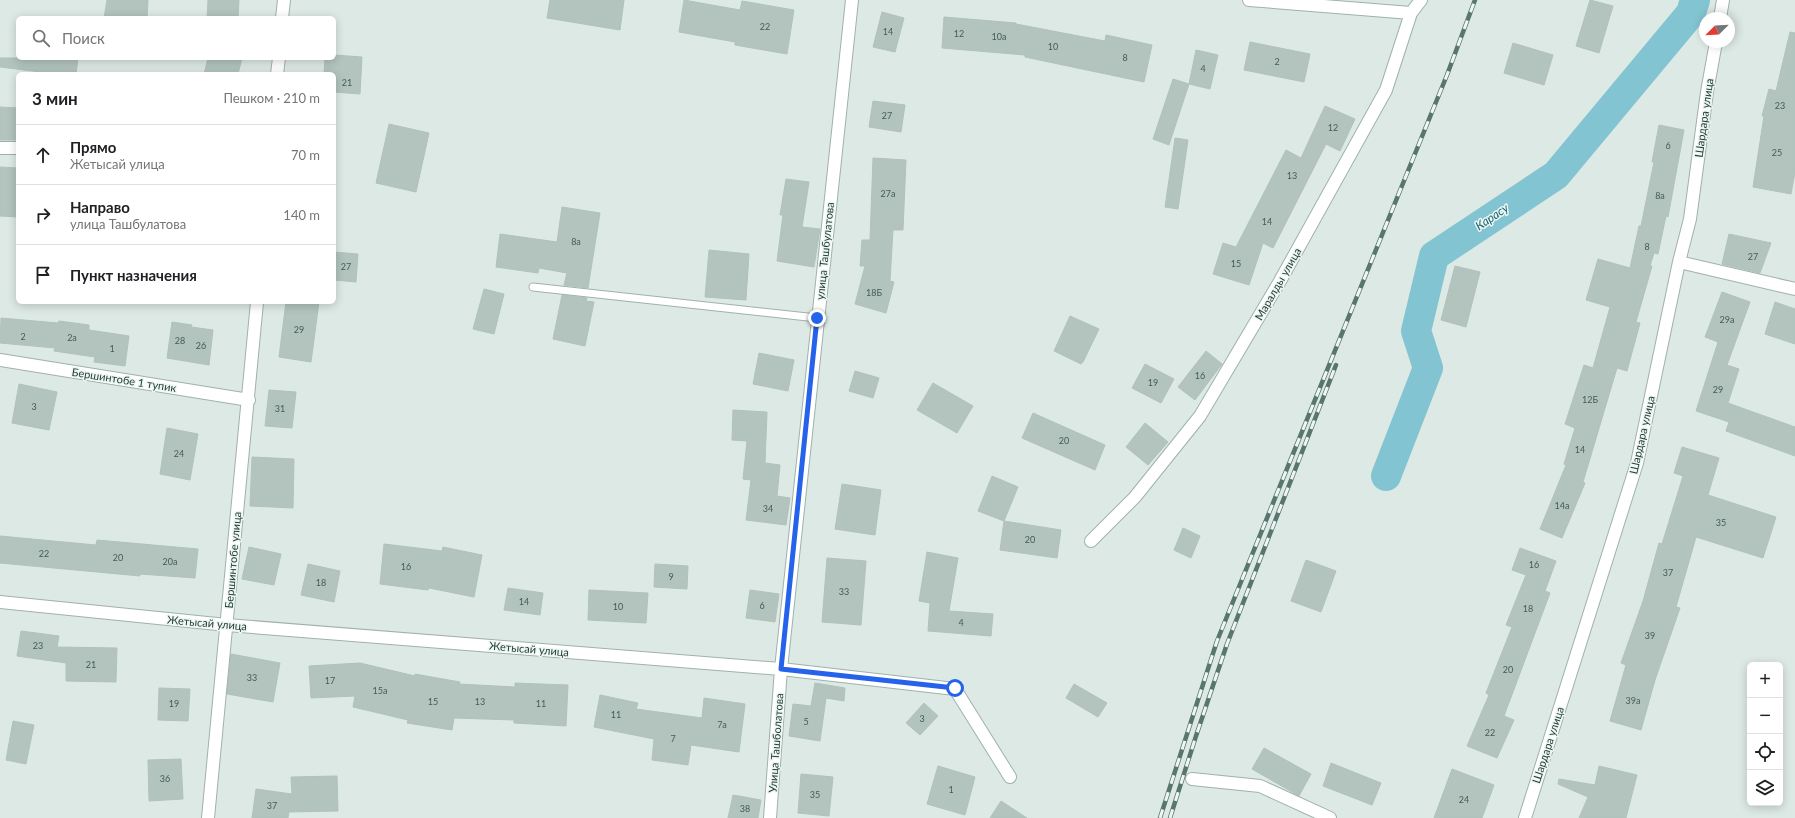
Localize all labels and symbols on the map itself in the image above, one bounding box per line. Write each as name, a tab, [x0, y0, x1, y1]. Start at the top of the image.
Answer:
north arrow	[1699, 12, 1735, 48]
house number: 22	[760, 21, 770, 32]
house number: 14	[883, 26, 893, 37]
house number: 12	[954, 28, 964, 39]
house number: 10а	[992, 31, 1006, 42]
house number: 10	[1048, 41, 1058, 52]
house number: 8	[1122, 52, 1128, 63]
house number: 2	[1274, 56, 1280, 67]
house number: 4	[1200, 63, 1206, 74]
house number: 21	[342, 77, 352, 88]
street label: Шардара улица	[1692, 77, 1715, 158]
house number: 23	[1775, 100, 1785, 111]
house number: 27	[882, 110, 892, 121]
house number: 12	[1328, 122, 1338, 133]
house number: 6	[1665, 140, 1671, 151]
house number: 25	[1772, 147, 1782, 158]
house number: 13	[1287, 170, 1297, 181]
house number: 27а	[881, 188, 895, 199]
house number: 8а	[1655, 190, 1665, 201]
water label: Карасу	[1472, 200, 1511, 233]
street label: улица Ташбулатова	[813, 201, 836, 300]
house number: 14	[1262, 216, 1272, 227]
house number: 8а	[571, 236, 581, 247]
house number: 8	[1644, 241, 1650, 252]
street label: Маралды улица	[1252, 245, 1303, 322]
house number: 27	[1748, 251, 1758, 262]
house number: 15	[1231, 258, 1241, 269]
house number: 27	[341, 261, 351, 272]
house number: 18Б	[866, 287, 882, 298]
route end	[808, 309, 826, 327]
house number: 29а	[1720, 314, 1734, 325]
house number: 29	[294, 324, 304, 335]
house number: 2	[20, 331, 26, 342]
house number: 2а	[67, 332, 77, 343]
house number: 28	[175, 335, 185, 346]
house number: 26	[196, 340, 206, 351]
house number: 1	[109, 343, 115, 354]
street label: Бершинтобе 1 тупик	[71, 365, 178, 394]
house number: 16	[1195, 370, 1205, 381]
house number: 19	[1148, 377, 1158, 388]
house number: 29	[1713, 384, 1723, 395]
house number: 12Б	[1582, 394, 1598, 405]
street label: Шардара улица	[1626, 395, 1657, 475]
house number: 3	[31, 401, 37, 412]
house number: 31	[275, 403, 285, 414]
house number: 20	[1059, 435, 1069, 446]
house number: 14	[1575, 444, 1585, 455]
house number: 24	[174, 448, 184, 459]
house number: 14а	[1555, 500, 1569, 511]
house number: 34	[763, 503, 773, 514]
street label: Бершинтобе улица	[222, 511, 243, 609]
house number: 35	[1716, 517, 1726, 528]
house number: 20	[1025, 534, 1035, 545]
house number: 22	[39, 548, 49, 559]
house number: 20	[113, 552, 123, 563]
house number: 20а	[163, 556, 177, 567]
house number: 16	[1529, 559, 1539, 570]
house number: 16	[401, 561, 411, 572]
house number: 37	[1663, 567, 1673, 578]
house number: 9	[668, 571, 674, 582]
house number: 18	[316, 577, 326, 588]
house number: 33	[839, 586, 849, 597]
house number: 14	[519, 596, 529, 607]
house number: 6	[759, 600, 765, 611]
house number: 10	[613, 601, 623, 612]
house number: 18	[1523, 603, 1533, 614]
street label: Жетысай улица	[167, 613, 248, 632]
house number: 4	[958, 617, 964, 628]
house number: 39	[1645, 630, 1655, 641]
street label: Жетысай улица	[489, 639, 570, 658]
house number: 23	[33, 640, 43, 651]
house number: 21	[86, 659, 96, 670]
house number: 20	[1503, 664, 1513, 675]
house number: 33	[247, 672, 257, 683]
house number: 17	[325, 675, 335, 686]
route start	[946, 679, 964, 697]
house number: 15а	[373, 685, 387, 696]
street label: Улица Ташболатова	[766, 693, 785, 793]
house number: 39а	[1626, 695, 1640, 706]
house number: 15	[428, 696, 438, 707]
house number: 13	[475, 696, 485, 707]
house number: 19	[169, 698, 179, 709]
house number: 11	[536, 698, 546, 709]
street label: Шардара улица	[1529, 705, 1566, 785]
house number: 11	[611, 709, 621, 720]
house number: 3	[919, 713, 925, 724]
house number: 5	[803, 716, 809, 727]
house number: 7а	[717, 719, 727, 730]
house number: 22	[1485, 727, 1495, 738]
house number: 7	[670, 733, 676, 744]
house number: 36	[160, 773, 170, 784]
house number: 1	[948, 784, 954, 795]
house number: 35	[810, 789, 820, 800]
house number: 24	[1459, 794, 1469, 805]
house number: 37	[267, 800, 277, 811]
house number: 38	[740, 803, 750, 814]

